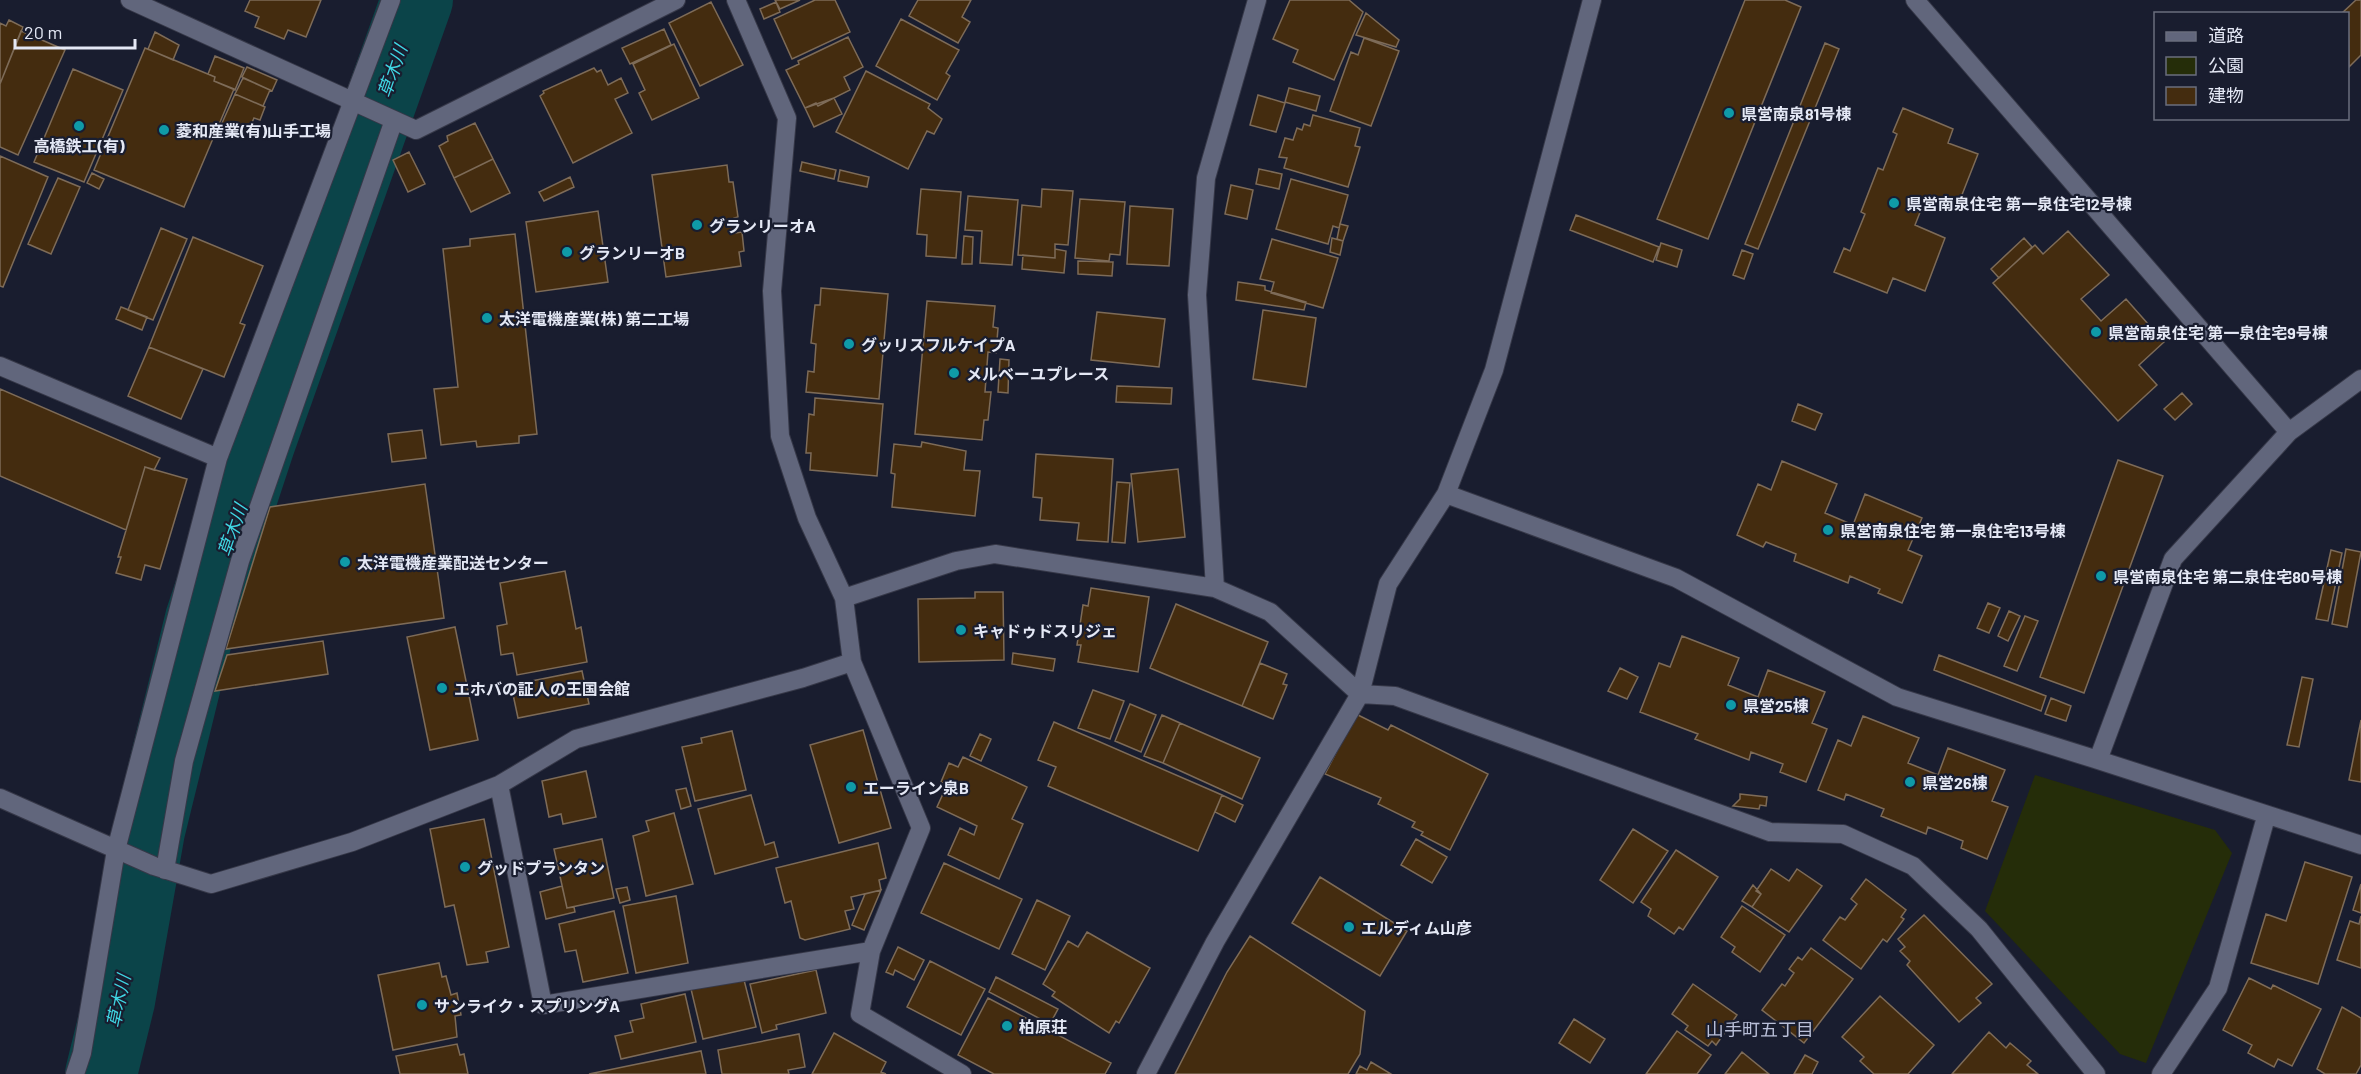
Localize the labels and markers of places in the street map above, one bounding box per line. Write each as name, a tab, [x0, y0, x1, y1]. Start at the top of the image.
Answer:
place label: 県営南泉81号棟	[1741, 104, 1851, 123]
marker: 県営南泉81号棟	[1722, 106, 1736, 120]
marker: 高橋鉄工(有)	[72, 119, 86, 133]
place label: 菱和産業(有)山手工場	[176, 121, 331, 140]
marker: 菱和産業(有)山手工場	[157, 123, 171, 137]
place label: 高橋鉄工(有)	[33, 136, 125, 155]
place label: 県営南泉住宅 第一泉住宅12号棟	[1906, 194, 2132, 213]
marker: 県営南泉住宅 第一泉住宅12号棟	[1887, 196, 1901, 210]
place label: グランリーオA	[709, 216, 816, 235]
marker: グランリーオA	[690, 218, 704, 232]
place label: グランリーオB	[579, 243, 685, 262]
marker: グランリーオB	[560, 245, 574, 259]
place label: 太洋電機産業(株) 第二工場	[499, 309, 689, 328]
marker: 太洋電機産業(株) 第二工場	[480, 311, 494, 325]
place label: 県営南泉住宅 第一泉住宅9号棟	[2108, 323, 2328, 342]
marker: 県営南泉住宅 第一泉住宅9号棟	[2089, 325, 2103, 339]
place label: グッリスフルケイプA	[861, 335, 1016, 354]
marker: グッリスフルケイプA	[842, 337, 856, 351]
place label: メルベーユプレース	[966, 364, 1109, 383]
marker: メルベーユプレース	[947, 366, 961, 380]
place label: 県営南泉住宅 第一泉住宅13号棟	[1840, 521, 2066, 540]
marker: 県営南泉住宅 第一泉住宅13号棟	[1821, 523, 1835, 537]
place label: 太洋電機産業配送センター	[357, 553, 549, 572]
marker: 太洋電機産業配送センター	[338, 555, 352, 569]
place label: 県営南泉住宅 第二泉住宅80号棟	[2113, 567, 2342, 586]
marker: 県営南泉住宅 第二泉住宅80号棟	[2094, 569, 2108, 583]
place label: キャドゥドスリジェ	[973, 621, 1117, 640]
marker: キャドゥドスリジェ	[954, 623, 968, 637]
place label: エホバの証人の王国会館	[454, 679, 630, 698]
marker: エホバの証人の王国会館	[435, 681, 449, 695]
place label: 県営25棟	[1743, 696, 1809, 715]
marker: 県営25棟	[1724, 698, 1738, 712]
place label: 県営26棟	[1922, 773, 1988, 792]
marker: 県営26棟	[1903, 775, 1917, 789]
place label: エーライン泉B	[863, 778, 969, 797]
marker: エーライン泉B	[844, 780, 858, 794]
place label: グッドプランタン	[477, 858, 605, 877]
marker: グッドプランタン	[458, 860, 472, 874]
place label: エルディム山彦	[1361, 918, 1472, 937]
marker: エルディム山彦	[1342, 920, 1356, 934]
place label: サンライク・スプリングA	[434, 996, 620, 1015]
marker: サンライク・スプリングA	[415, 998, 429, 1012]
place label: 柏原荘	[1019, 1017, 1067, 1036]
marker: 柏原荘	[1000, 1019, 1014, 1033]

